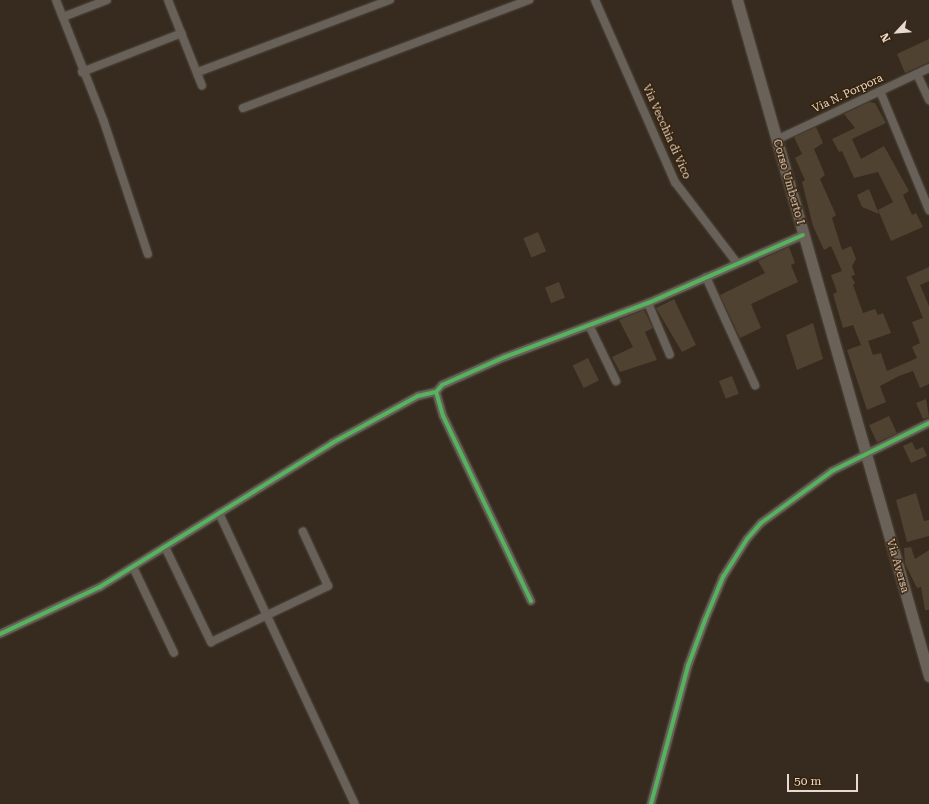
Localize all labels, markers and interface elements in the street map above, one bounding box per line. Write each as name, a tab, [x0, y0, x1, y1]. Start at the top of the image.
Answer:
north arrow	[877, 12, 917, 52]
text: N	[878, 31, 893, 44]
street label: Via N. Porpora	[811, 72, 885, 116]
street label: Via Vecchia di Vico	[639, 83, 693, 181]
street label: Corso Umberto I	[770, 138, 806, 226]
street label: Via Aversa	[883, 538, 911, 594]
scale bar	[789, 766, 860, 792]
text: 50 m	[794, 774, 821, 788]

